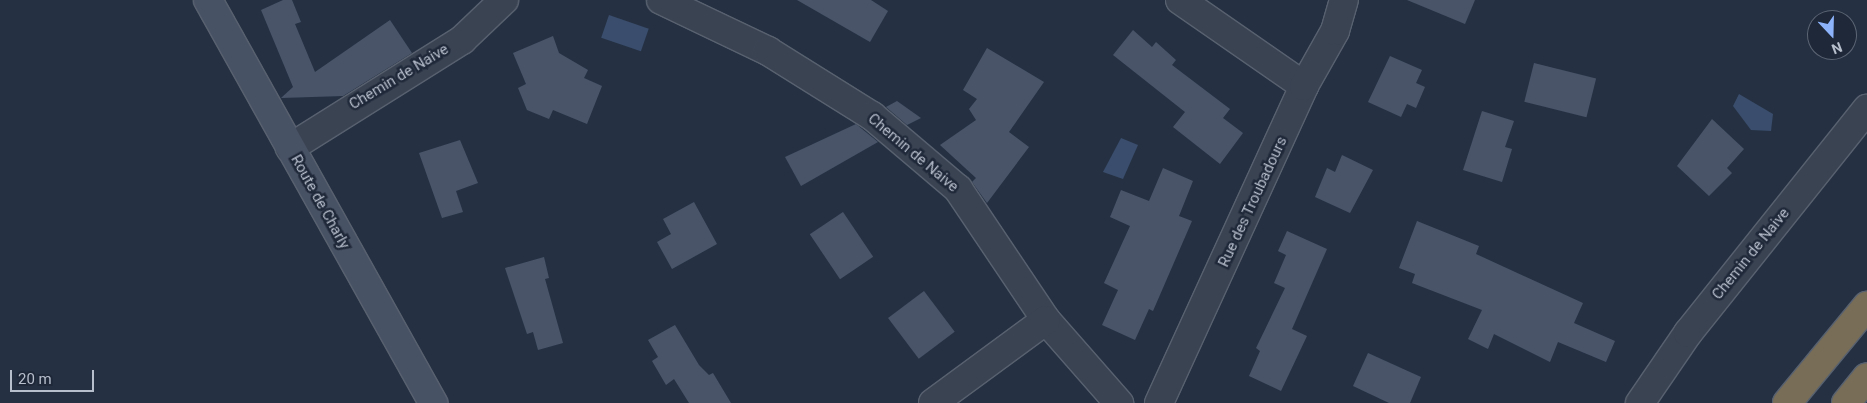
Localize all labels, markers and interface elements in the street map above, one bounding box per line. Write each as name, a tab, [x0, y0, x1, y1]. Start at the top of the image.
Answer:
north arrow	[1807, 10, 1857, 60]
text: N	[1830, 39, 1845, 57]
street label: Chemin de Naive	[346, 40, 452, 114]
street label: Chemin de Naive	[864, 110, 962, 196]
street label: Rue des Troubadours	[1215, 134, 1291, 270]
street label: Route de Charly	[287, 152, 353, 252]
street label: Chemin de Naive	[1709, 205, 1793, 303]
scale bar	[12, 360, 96, 392]
text: 20 m	[18, 370, 52, 388]

